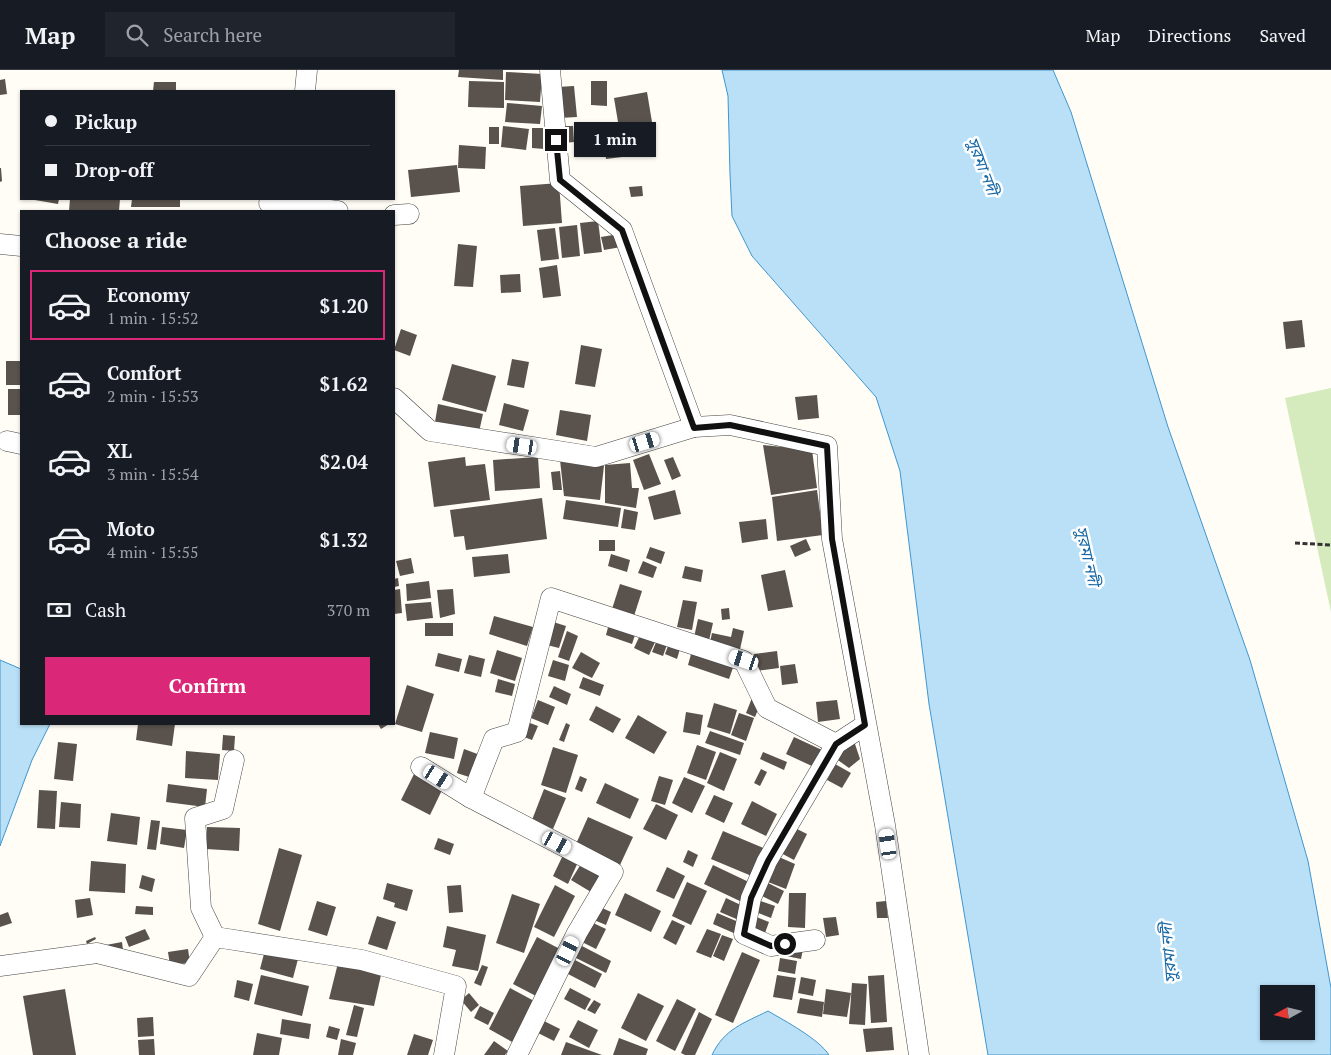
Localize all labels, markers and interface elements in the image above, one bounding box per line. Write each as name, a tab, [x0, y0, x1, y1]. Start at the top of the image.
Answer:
search box	[105, 12, 455, 57]
text: Map	[25, 19, 75, 51]
icon: search	[123, 21, 151, 49]
text: Search here	[163, 22, 262, 47]
text: Map	[1085, 23, 1120, 47]
text: Directions	[1148, 23, 1231, 47]
text: Saved	[1259, 23, 1306, 47]
text: Pickup	[75, 109, 137, 134]
callout: 1 min	[574, 122, 656, 158]
text: 1 min	[593, 128, 637, 150]
route end	[545, 129, 567, 151]
water label: সুরমা নদী	[962, 134, 1005, 201]
text: Drop-off	[75, 157, 153, 182]
text: Choose a ride	[45, 225, 187, 254]
text: Economy	[107, 282, 190, 307]
icon: car	[47, 283, 92, 328]
text: $1.20	[319, 293, 368, 318]
text: 1 min · 15:52	[107, 307, 199, 329]
text: Comfort	[107, 360, 182, 385]
icon: car	[47, 361, 92, 406]
text: $1.62	[319, 371, 368, 396]
text: 2 min · 15:53	[107, 385, 199, 407]
car	[628, 430, 661, 454]
car	[506, 436, 537, 456]
text: XL	[107, 438, 132, 463]
icon: car	[47, 439, 92, 484]
text: $2.04	[319, 449, 368, 474]
text: 3 min · 15:54	[107, 463, 199, 485]
text: Moto	[107, 516, 155, 541]
icon: car	[47, 517, 92, 562]
water label: সুরমা নদী	[1071, 524, 1106, 590]
text: $1.32	[319, 527, 368, 552]
text: 4 min · 15:55	[107, 541, 199, 563]
icon: cash	[45, 596, 73, 624]
text: Cash	[85, 597, 126, 622]
text: 370 m	[327, 599, 370, 621]
car	[727, 648, 760, 672]
button: Confirm	[45, 657, 370, 715]
car	[421, 763, 454, 791]
car	[878, 828, 897, 860]
car	[540, 829, 573, 857]
water label: সুরমা নদী	[1154, 919, 1182, 984]
route start	[774, 933, 796, 955]
car	[554, 934, 581, 968]
north arrow	[1260, 985, 1315, 1040]
map controls	[1260, 985, 1315, 1040]

